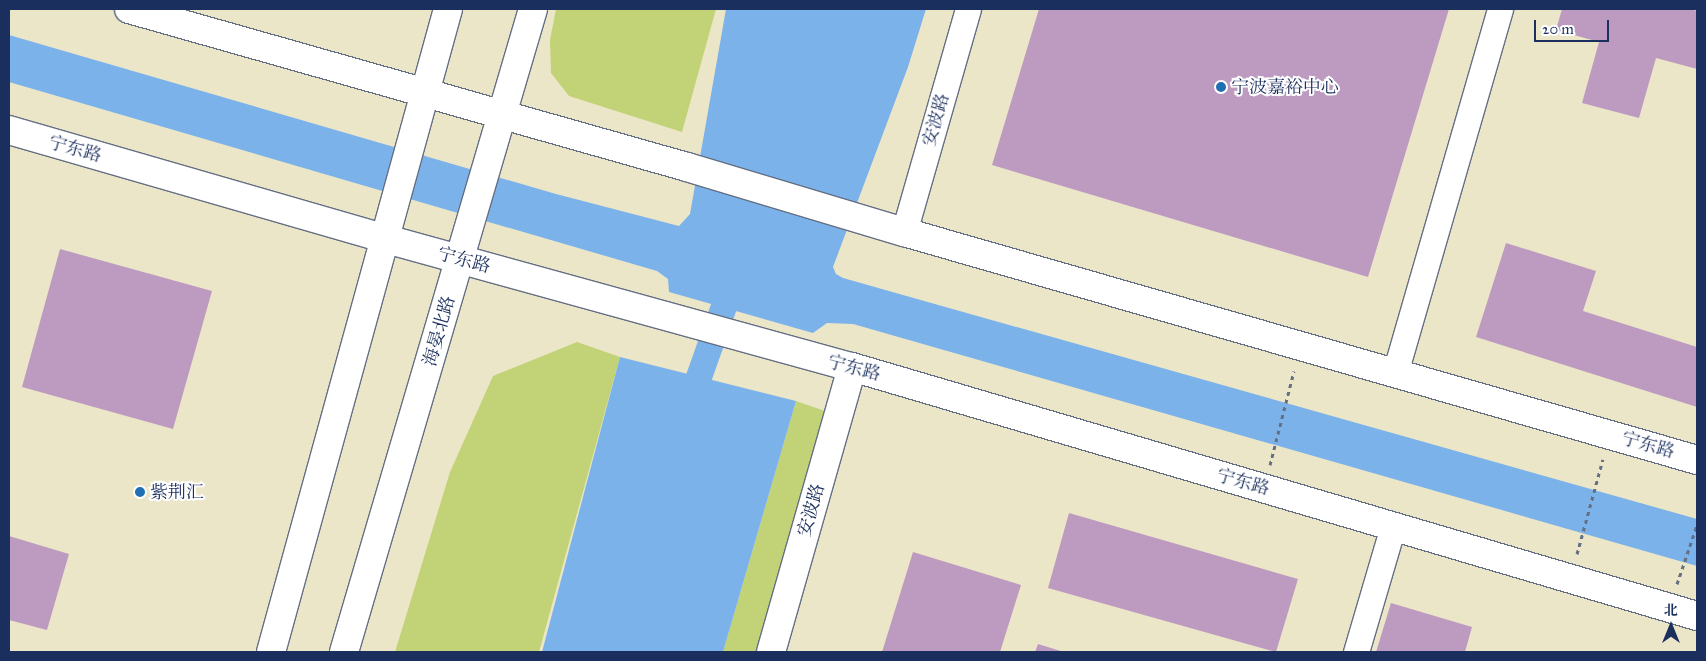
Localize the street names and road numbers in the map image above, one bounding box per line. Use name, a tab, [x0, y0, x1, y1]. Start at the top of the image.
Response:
street label: 安波路	[918, 91, 954, 149]
street label: 宁东路	[46, 131, 104, 167]
street label: 宁东路	[435, 243, 493, 277]
street label: 海晏北路	[419, 293, 459, 369]
street label: 宁东路	[825, 351, 883, 385]
street label: 宁东路	[1619, 427, 1677, 463]
street label: 宁东路	[1214, 464, 1272, 500]
street label: 安波路	[793, 481, 829, 539]

